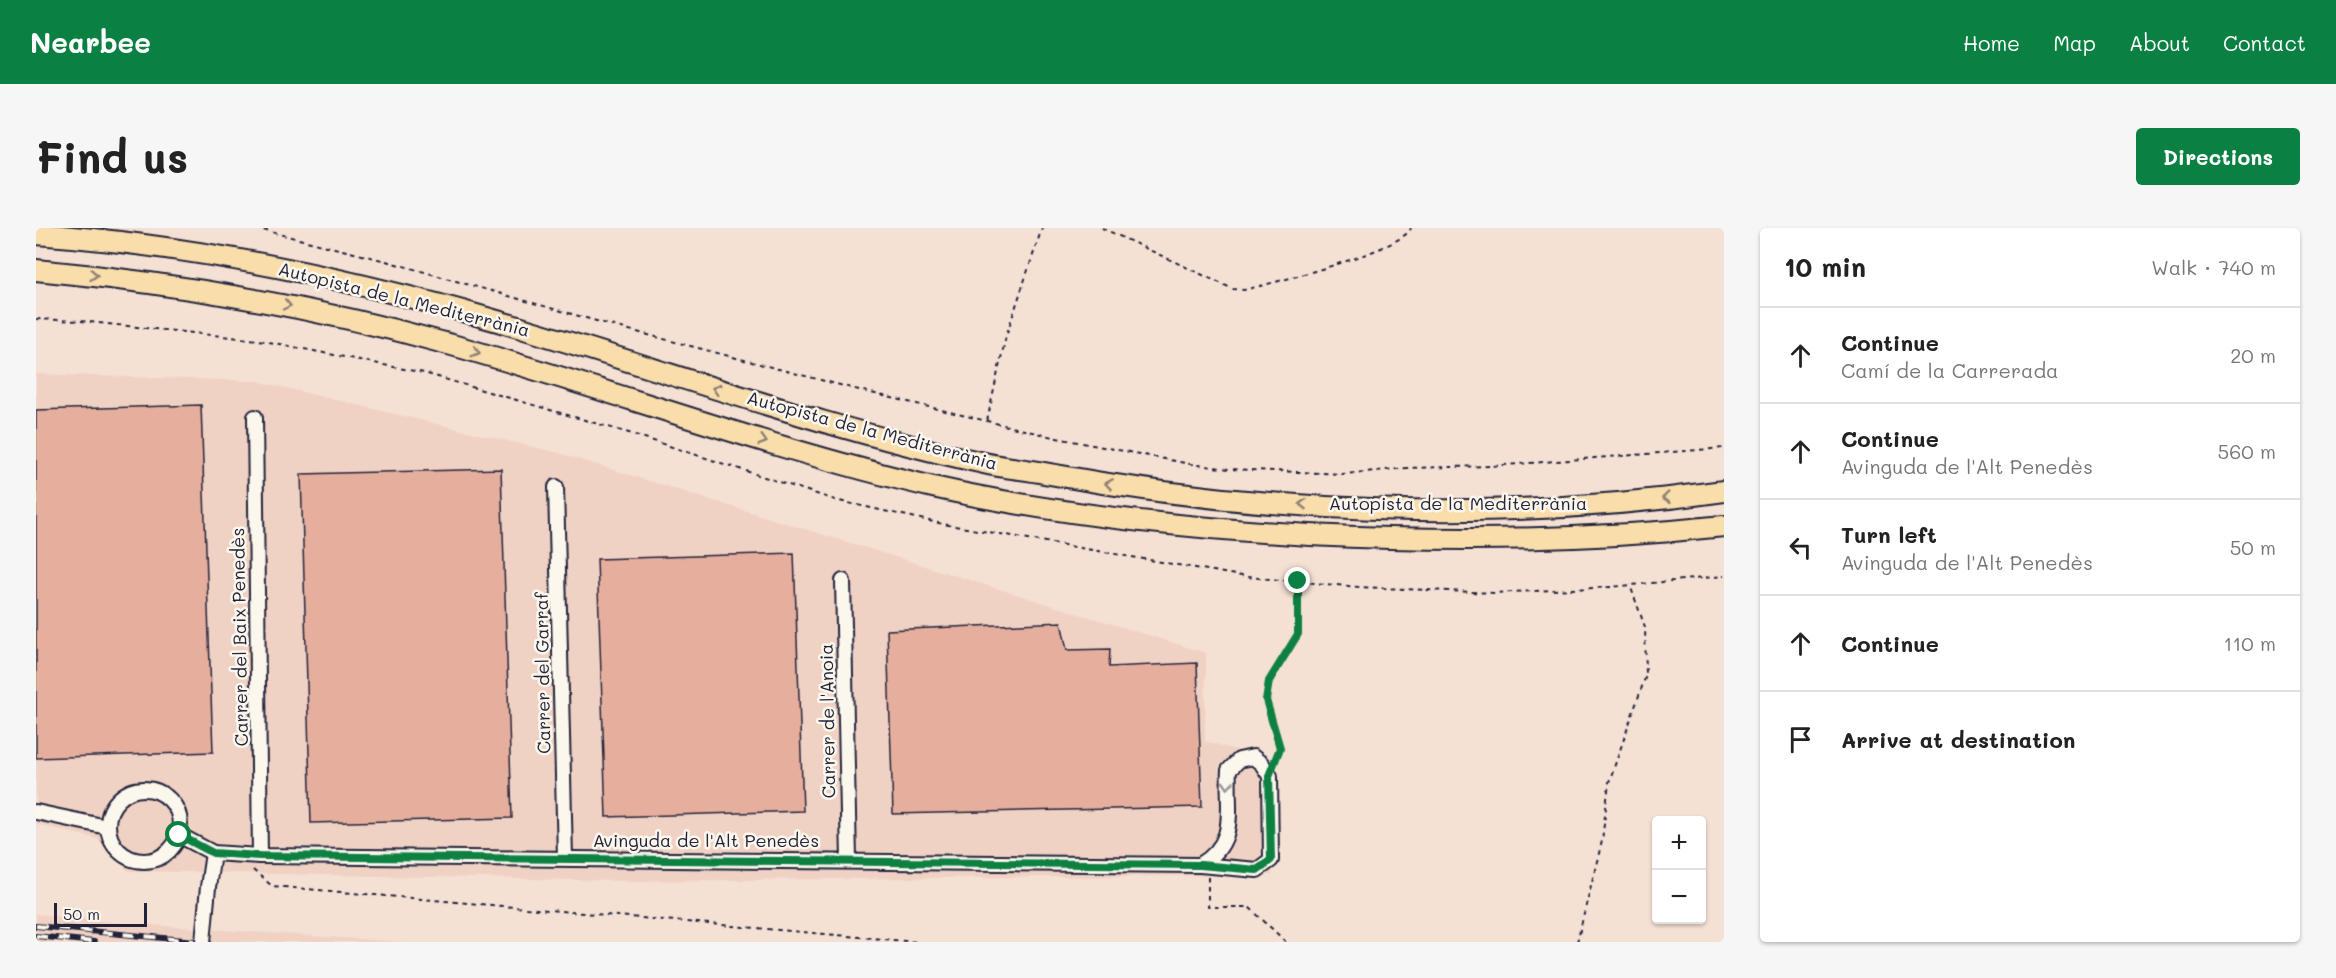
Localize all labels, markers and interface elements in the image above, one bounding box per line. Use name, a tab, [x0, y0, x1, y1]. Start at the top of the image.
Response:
text: Nearbee	[30, 24, 151, 60]
text: Home	[1963, 29, 2020, 56]
text: Map	[2053, 29, 2096, 56]
text: About	[2129, 29, 2190, 56]
text: Contact	[2223, 29, 2306, 56]
button: Directions	[2136, 128, 2300, 185]
text: Find us	[36, 129, 188, 184]
text: 10 min	[1784, 250, 1866, 284]
text: Walk · 740 m	[2151, 254, 2276, 280]
street label: Autopista de la Mediterrània	[276, 256, 533, 342]
one-way arrow	[90, 268, 99, 281]
one-way arrow	[282, 298, 292, 311]
text: Continue	[1841, 328, 1939, 357]
icon: ahead	[1784, 339, 1817, 372]
text: 20 m	[2230, 342, 2276, 368]
one-way arrow	[470, 345, 481, 357]
text: Camí de la Carrerada	[1841, 357, 2059, 383]
one-way arrow	[711, 384, 722, 396]
street label: Autopista de la Mediterrània	[744, 385, 1000, 475]
text: Continue	[1841, 424, 1939, 453]
one-way arrow	[757, 434, 768, 446]
icon: ahead	[1784, 435, 1817, 468]
text: 560 m	[2218, 438, 2276, 464]
text: Avinguda de l'Alt Penedès	[1841, 453, 2093, 479]
one-way arrow	[1105, 478, 1114, 490]
street label: Autopista de la Mediterrània	[1329, 491, 1587, 515]
one-way arrow	[1661, 491, 1670, 504]
one-way arrow	[1299, 498, 1308, 511]
text: Turn left	[1841, 520, 1937, 549]
street label: Carrer del Baix Penedès	[225, 527, 253, 747]
icon: left	[1784, 531, 1817, 564]
text: 50 m	[2230, 534, 2276, 560]
text: Avinguda de l'Alt Penedès	[1841, 549, 2093, 575]
route end	[1284, 567, 1310, 593]
street label: Carrer del Garraf	[529, 591, 555, 754]
icon: ahead	[1784, 627, 1817, 660]
text: Continue	[1841, 629, 1939, 658]
text: 110 m	[2223, 630, 2276, 656]
street label: Carrer de l'Anoia	[814, 643, 840, 799]
icon: arrive	[1784, 723, 1817, 756]
text: Arrive at destination	[1841, 725, 2076, 754]
one-way arrow	[1222, 780, 1235, 789]
map controls	[1652, 816, 1706, 924]
button: +	[1652, 816, 1706, 870]
route start	[165, 821, 191, 847]
street label: Avinguda de l'Alt Penedès	[593, 828, 819, 852]
button: −	[1652, 870, 1706, 924]
scale bar	[54, 900, 147, 928]
text: 50 m	[63, 903, 100, 924]

